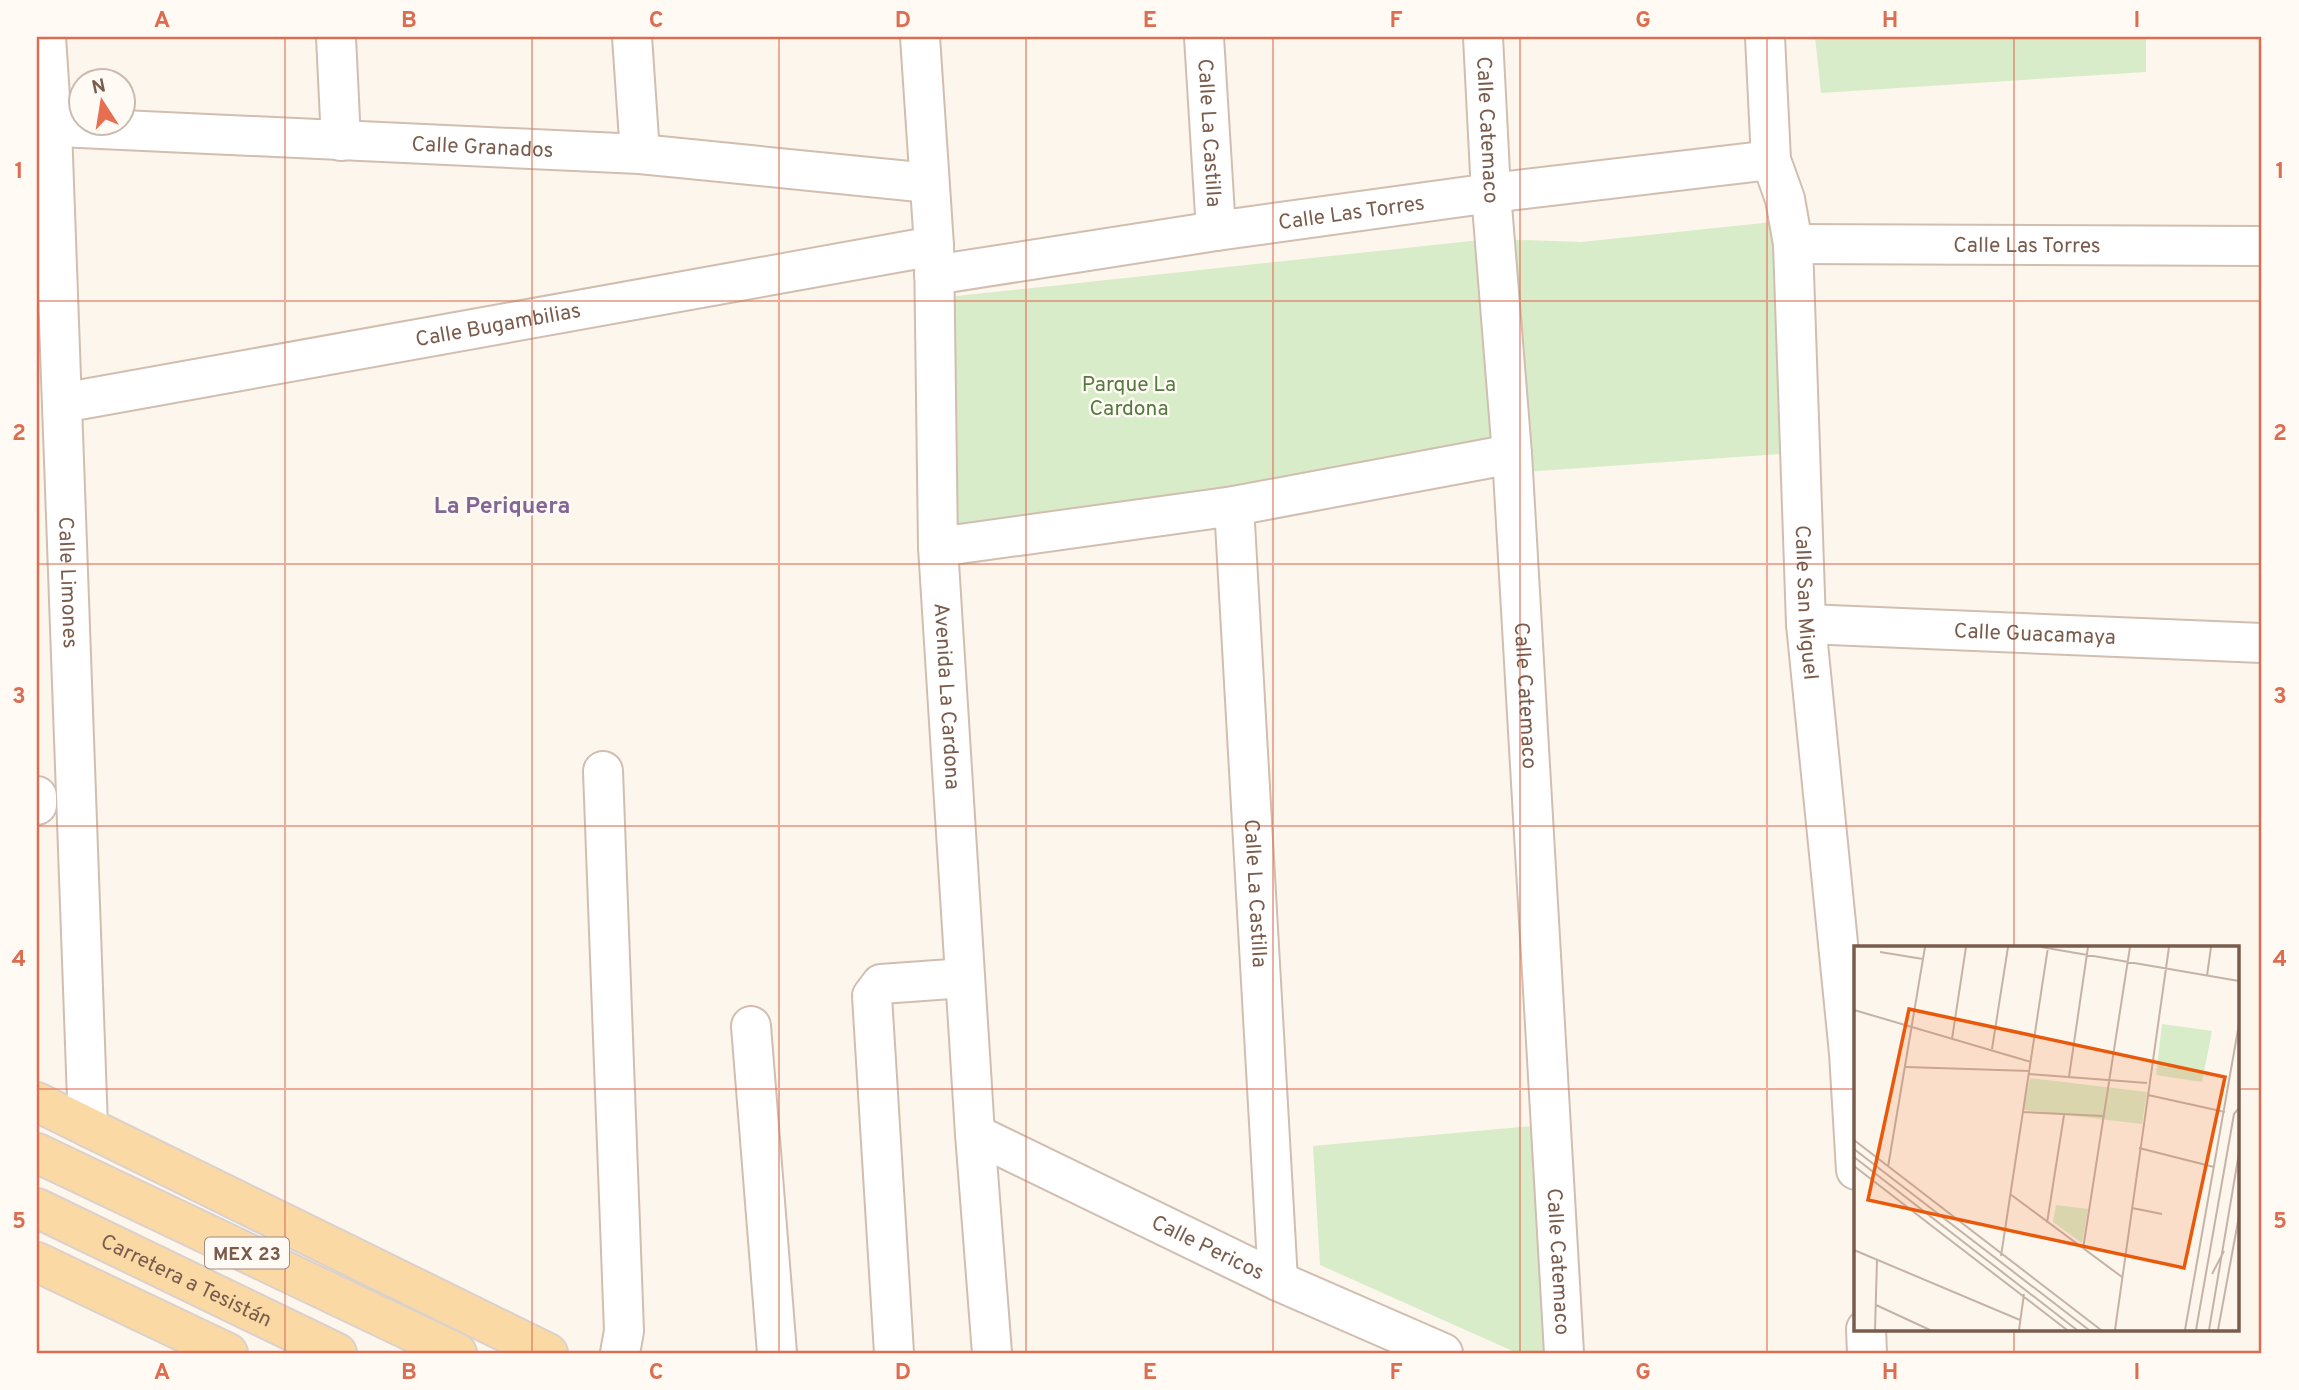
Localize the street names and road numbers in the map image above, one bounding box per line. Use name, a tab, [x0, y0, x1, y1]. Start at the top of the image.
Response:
street label: Calle Catemaco	[1469, 56, 1504, 205]
street label: Calle La Castilla	[1190, 58, 1227, 208]
street label: Calle Granados	[411, 131, 554, 165]
street label: Calle Las Torres	[1277, 190, 1426, 237]
street label: Calle Las Torres	[1953, 233, 2101, 260]
street label: Calle Bugambilias	[413, 298, 583, 354]
street label: Calle Limones	[51, 516, 83, 649]
street label: Calle San Miguel	[1788, 525, 1824, 681]
street label: Avenida La Cardona	[927, 602, 965, 791]
street label: Calle Guacamaya	[1953, 618, 2116, 652]
street label: Calle Catemaco	[1507, 621, 1542, 770]
street label: Calle La Castilla	[1237, 818, 1272, 969]
street label: Calle Catemaco	[1539, 1187, 1575, 1336]
street label: Calle Pericos	[1147, 1210, 1268, 1287]
street label: Carretera a Tesistán	[96, 1229, 276, 1334]
road number: MEX 23	[205, 1238, 289, 1268]

